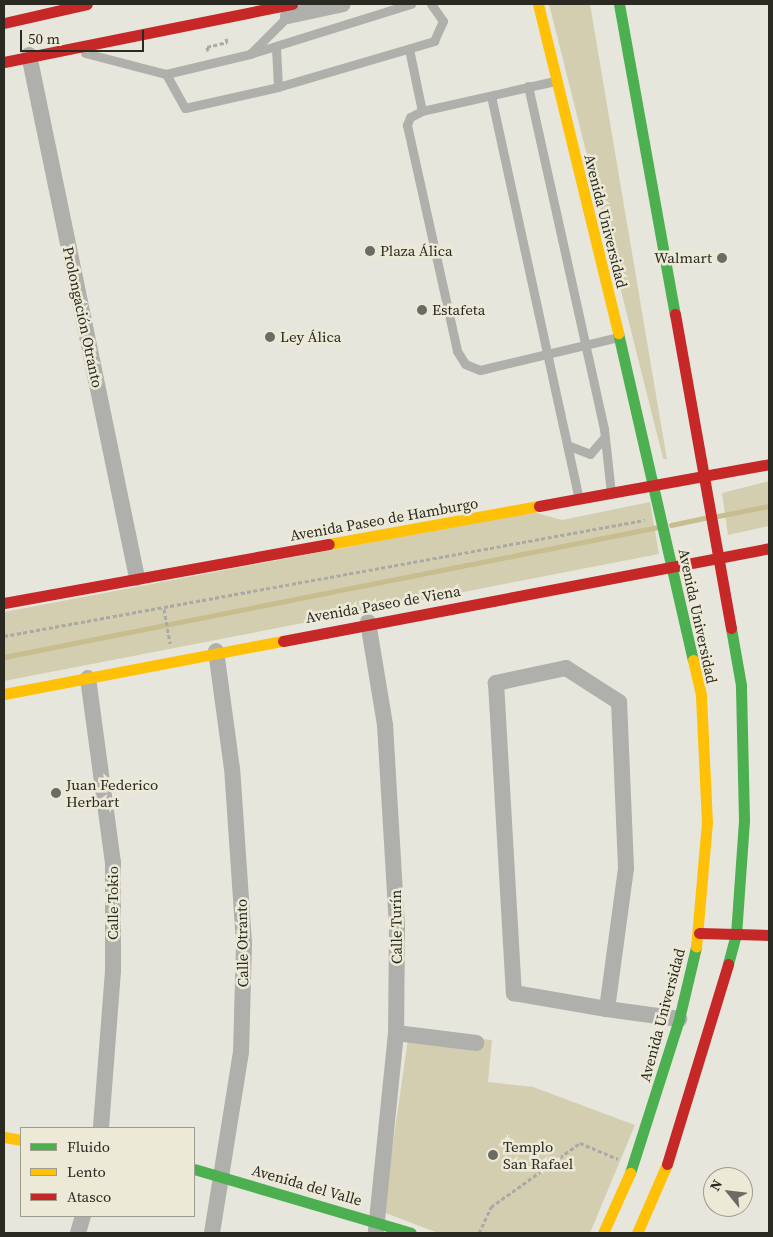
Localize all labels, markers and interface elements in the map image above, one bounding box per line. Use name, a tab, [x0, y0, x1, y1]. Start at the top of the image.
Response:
scale bar	[22, 20, 146, 52]
text: 50 m	[28, 28, 60, 49]
street label: Avenida Universidad	[581, 152, 631, 290]
place label: Plaza Álica	[380, 242, 453, 260]
street label: Prolongación Otranto	[59, 245, 107, 389]
marker: Plaza Álica	[364, 245, 376, 257]
place label: Walmart	[654, 249, 712, 267]
marker: Walmart	[716, 252, 728, 264]
place label: Estafeta	[432, 301, 485, 319]
marker: Estafeta	[416, 304, 428, 316]
place label: Ley Álica	[280, 328, 341, 346]
marker: Ley Álica	[264, 331, 276, 343]
street label: Avenida Paseo de Hamburgo	[288, 494, 480, 544]
street label: Avenida Universidad	[675, 547, 721, 685]
street label: Avenida Paseo de Viena	[304, 581, 462, 627]
place label: Juan Federico Herbart	[66, 775, 158, 810]
marker: Juan Federico Herbart	[50, 787, 62, 799]
street label: Calle Tokio	[104, 866, 122, 940]
street label: Calle Turín	[386, 890, 406, 964]
street label: Calle Otranto	[232, 899, 252, 987]
street label: Avenida Universidad	[636, 946, 688, 1084]
legend	[20, 1127, 195, 1217]
text: Fluido	[67, 1136, 110, 1157]
place label: Templo San Rafael	[503, 1137, 573, 1172]
marker: Templo San Rafael	[487, 1149, 499, 1161]
text: Lento	[67, 1161, 106, 1182]
street label: Avenida del Valle	[250, 1161, 364, 1209]
north arrow	[703, 1167, 753, 1217]
text: N	[705, 1176, 727, 1195]
text: Atasco	[67, 1186, 111, 1207]

